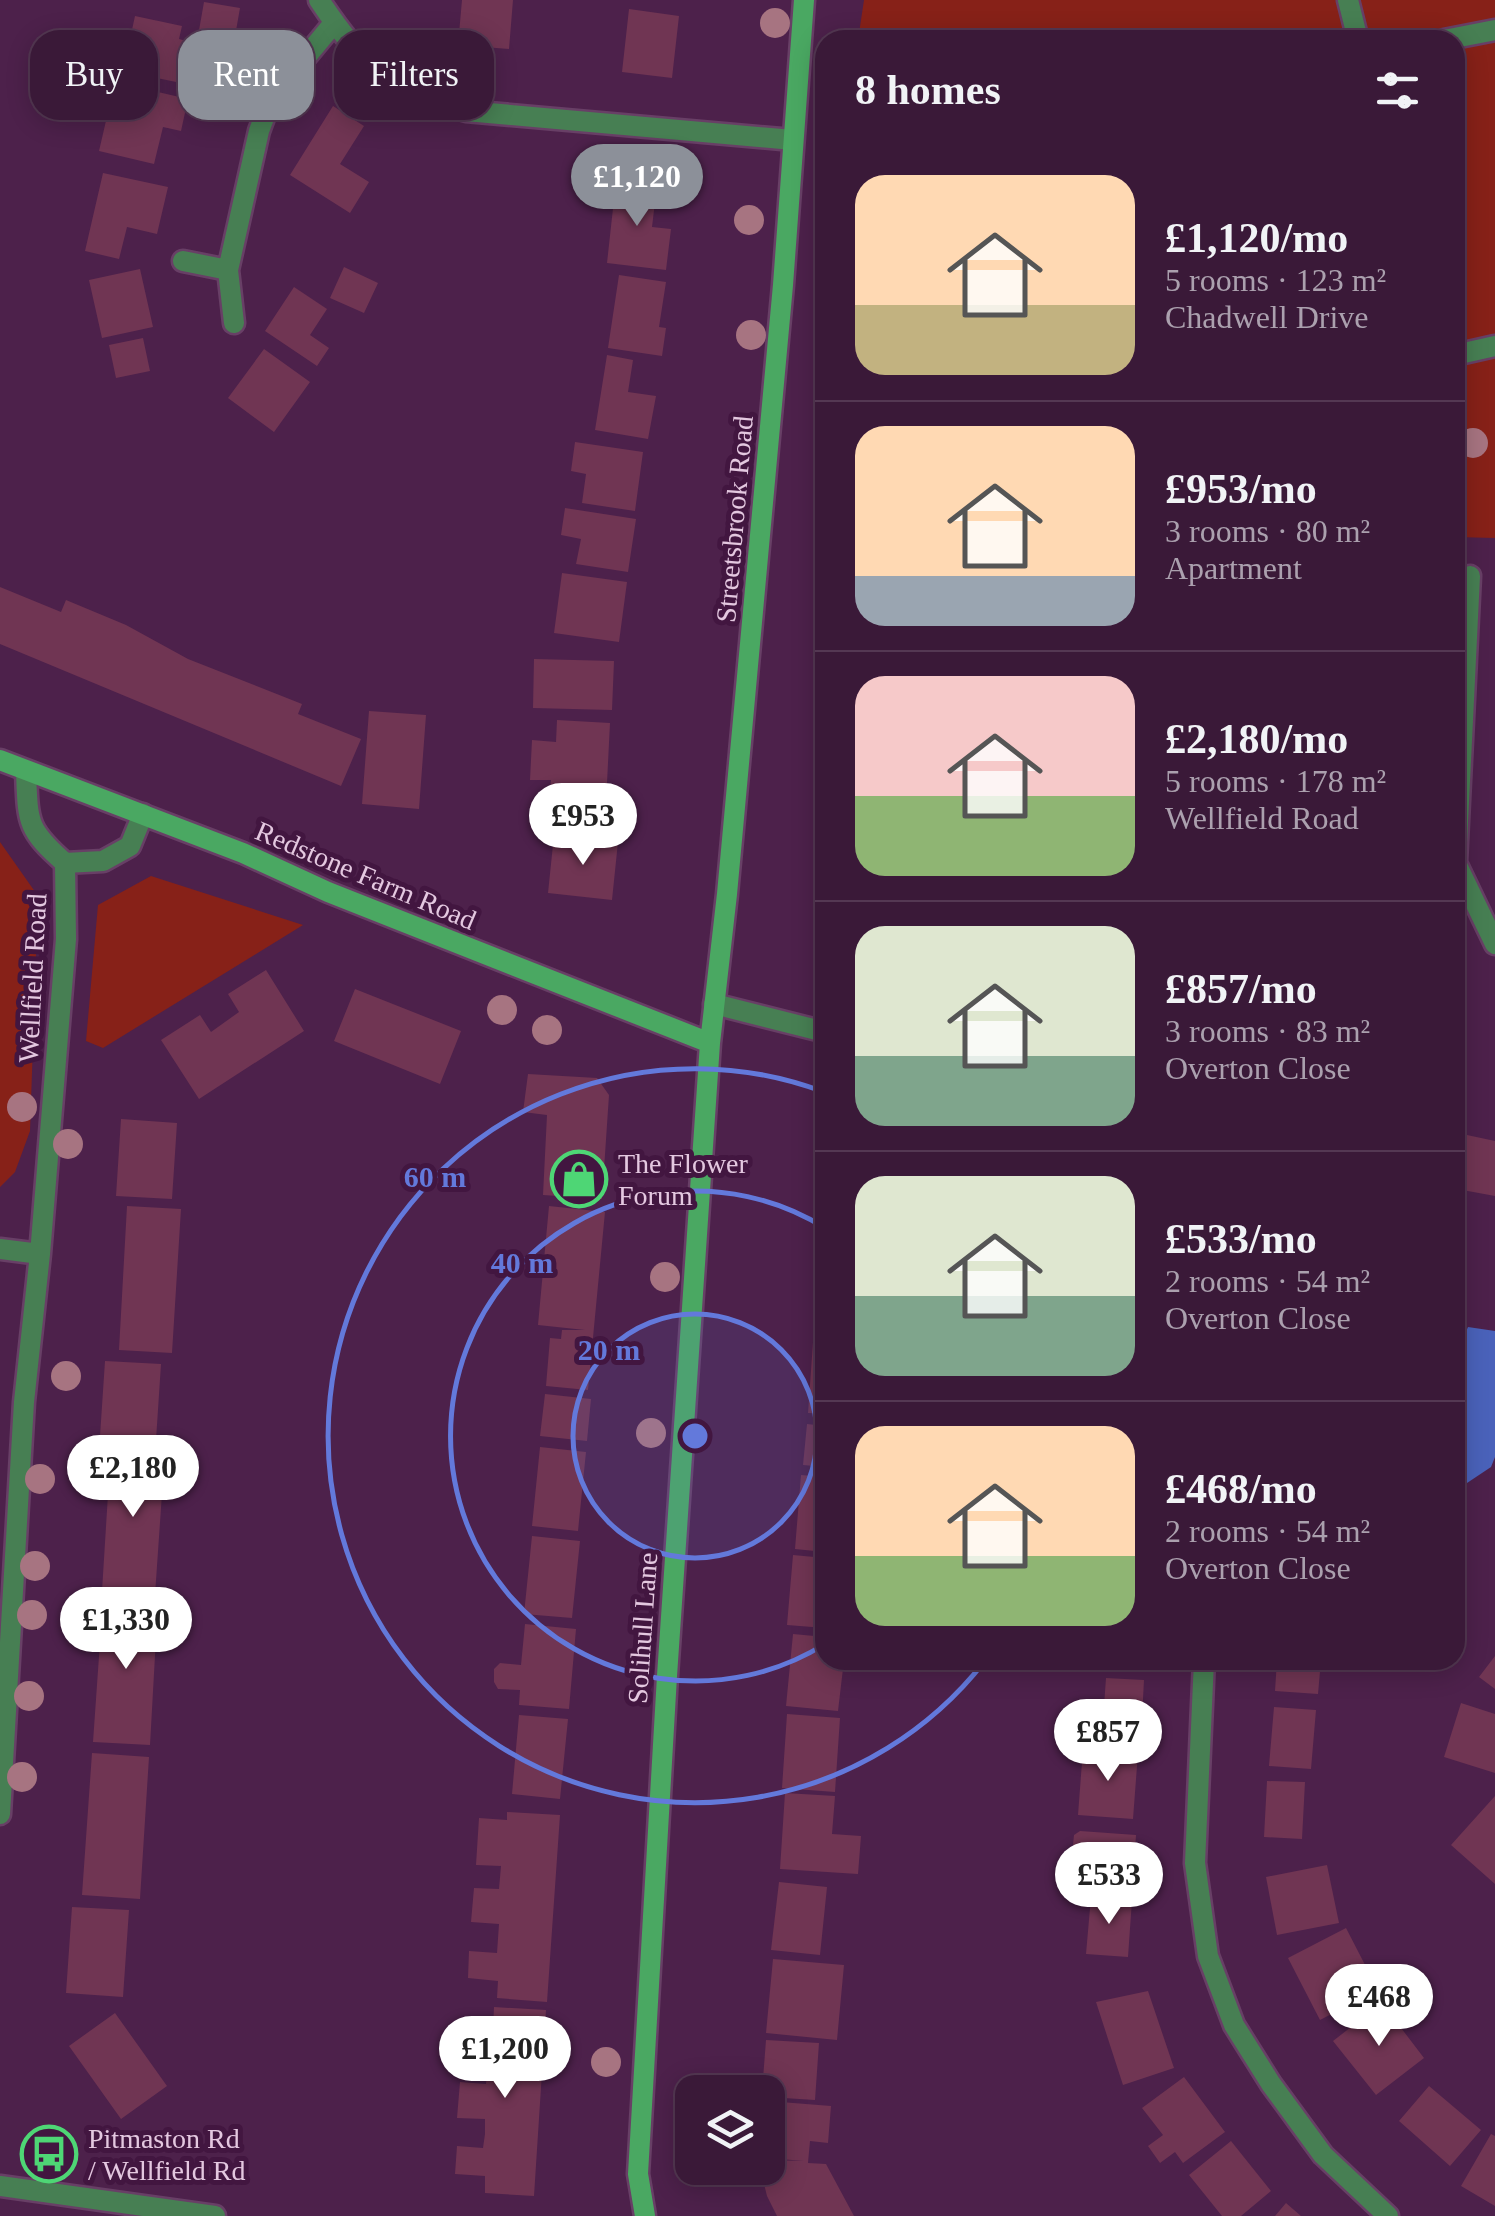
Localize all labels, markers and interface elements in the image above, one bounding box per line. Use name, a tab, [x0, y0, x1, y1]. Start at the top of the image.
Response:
chip: Buy	[30, 30, 158, 120]
chip: Rent	[178, 30, 314, 120]
chip: Filters	[334, 30, 494, 120]
icon: filters	[1370, 63, 1425, 118]
text: 8 homes	[855, 67, 1001, 113]
pin: £1,120	[556, 144, 718, 229]
text: £1,120	[593, 158, 681, 194]
icon: home	[935, 215, 1055, 335]
text: £1,120/mo	[1165, 215, 1348, 261]
text: 5 rooms · 123 m²	[1165, 262, 1386, 298]
text: Chadwell Drive	[1165, 299, 1369, 335]
street label: Streetsbrook Road	[710, 414, 759, 624]
icon: home	[935, 466, 1055, 586]
text: £953/mo	[1165, 466, 1317, 512]
text: 3 rooms · 80 m²	[1165, 513, 1370, 549]
text: Apartment	[1165, 550, 1302, 586]
icon: home	[935, 716, 1055, 836]
text: £2,180/mo	[1165, 716, 1348, 762]
text: 5 rooms · 178 m²	[1165, 763, 1386, 799]
pin: £953	[524, 783, 642, 868]
text: £953	[551, 797, 615, 833]
text: Wellfield Road	[1165, 800, 1359, 836]
street label: Redstone Farm Road	[251, 815, 481, 936]
street label: Wellfield Road	[13, 893, 52, 1064]
icon: home	[935, 966, 1055, 1086]
text: £857/mo	[1165, 966, 1317, 1012]
text: 3 rooms · 83 m²	[1165, 1013, 1370, 1049]
text: Overton Close	[1165, 1050, 1351, 1086]
place label: The Flower Forum	[618, 1148, 749, 1211]
shop icon: The Flower Forum	[549, 1149, 609, 1209]
text: 60 m	[404, 1160, 466, 1193]
icon: home	[935, 1216, 1055, 1336]
text: £533/mo	[1165, 1216, 1317, 1262]
text: 40 m	[491, 1246, 553, 1279]
text: 2 rooms · 54 m²	[1165, 1263, 1370, 1299]
text: Overton Close	[1165, 1300, 1351, 1336]
text: 20 m	[578, 1333, 640, 1366]
centre of rings	[677, 1418, 713, 1454]
pin: £2,180	[52, 1435, 214, 1520]
text: £2,180	[89, 1449, 177, 1485]
icon: home	[935, 1466, 1055, 1586]
text: £468/mo	[1165, 1466, 1317, 1512]
text: 2 rooms · 54 m²	[1165, 1513, 1370, 1549]
text: Overton Close	[1165, 1550, 1351, 1586]
street label: Solihull Lane	[622, 1551, 663, 1705]
pin: £1,330	[45, 1587, 207, 1672]
text: £1,330	[82, 1601, 170, 1637]
pin: £857	[1049, 1699, 1167, 1784]
text: £857	[1076, 1713, 1140, 1749]
pin: £533	[1050, 1842, 1168, 1927]
text: £533	[1077, 1856, 1141, 1892]
pin: £468	[1320, 1964, 1438, 2049]
text: £468	[1347, 1978, 1411, 2014]
pin: £1,200	[424, 2016, 586, 2101]
text: £1,200	[461, 2030, 549, 2066]
map controls	[675, 2075, 785, 2185]
button: layers	[675, 2075, 785, 2185]
place label: Pitmaston Rd / Wellfield Rd	[88, 2123, 245, 2186]
bus stop icon: Pitmaston Rd / Wellfield Rd	[19, 2124, 79, 2184]

